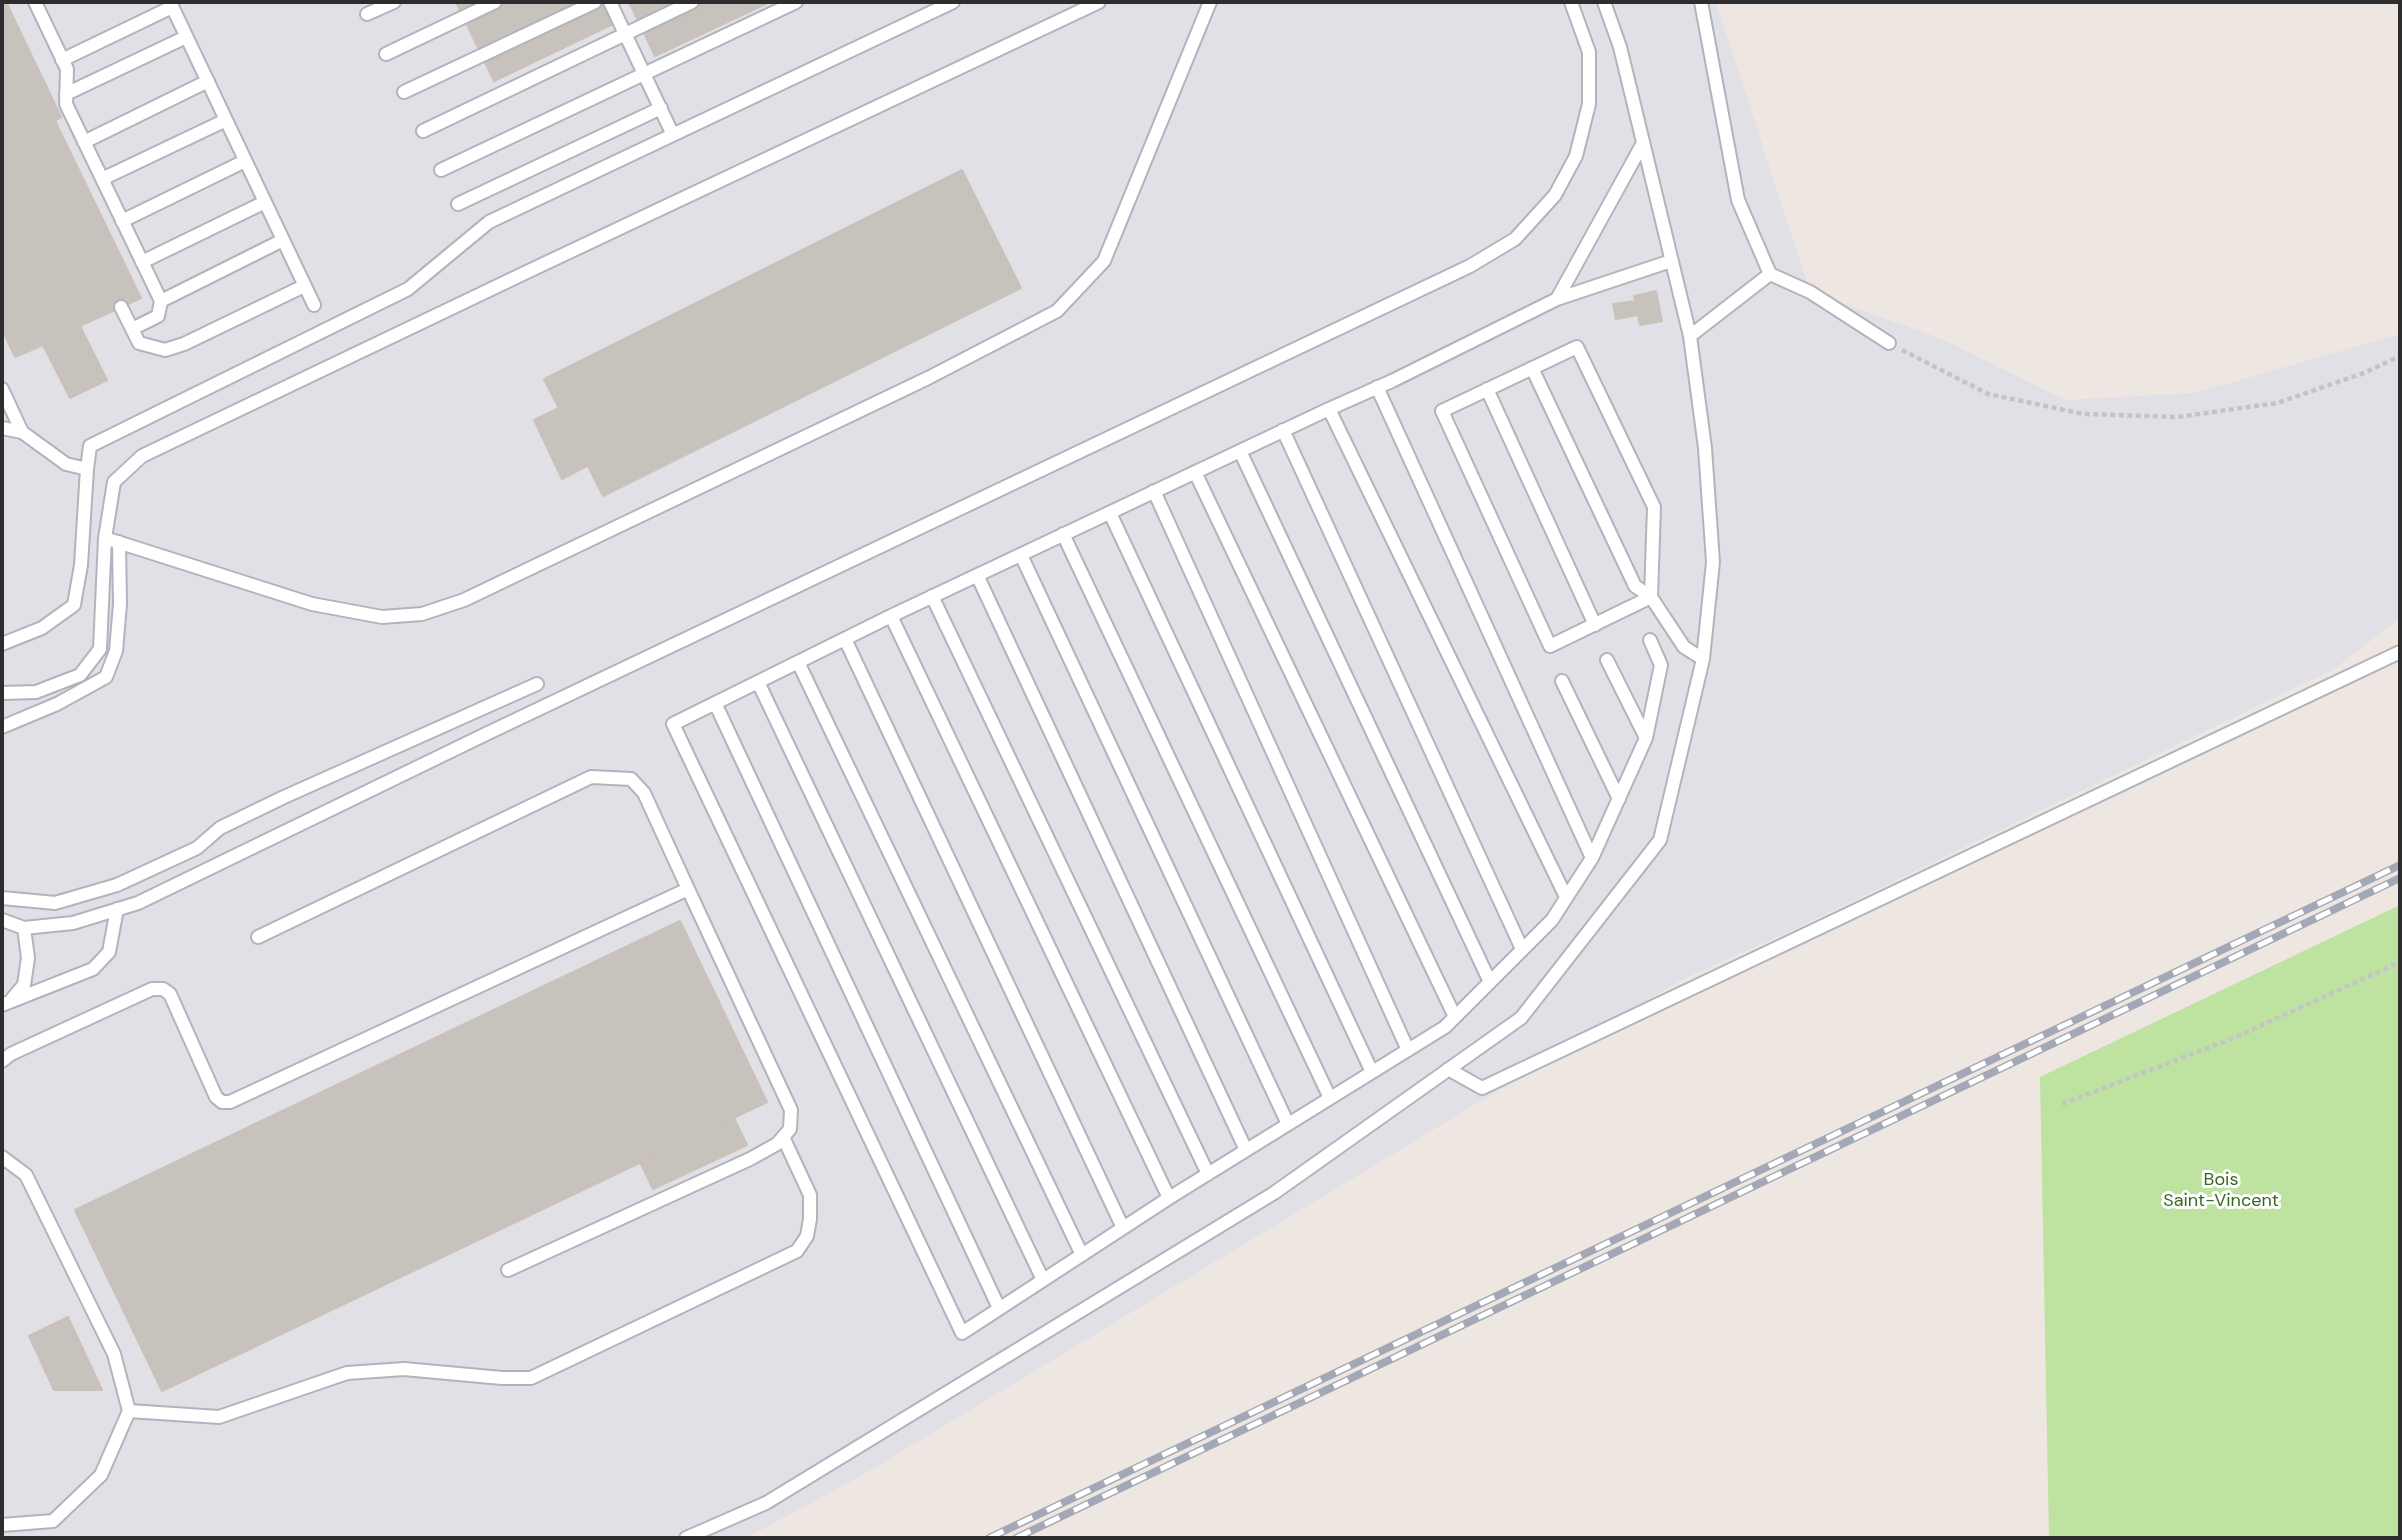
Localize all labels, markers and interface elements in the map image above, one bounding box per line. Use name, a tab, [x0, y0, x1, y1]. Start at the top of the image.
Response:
park label: Bois Saint-Vincent	[2163, 1169, 2279, 1212]

